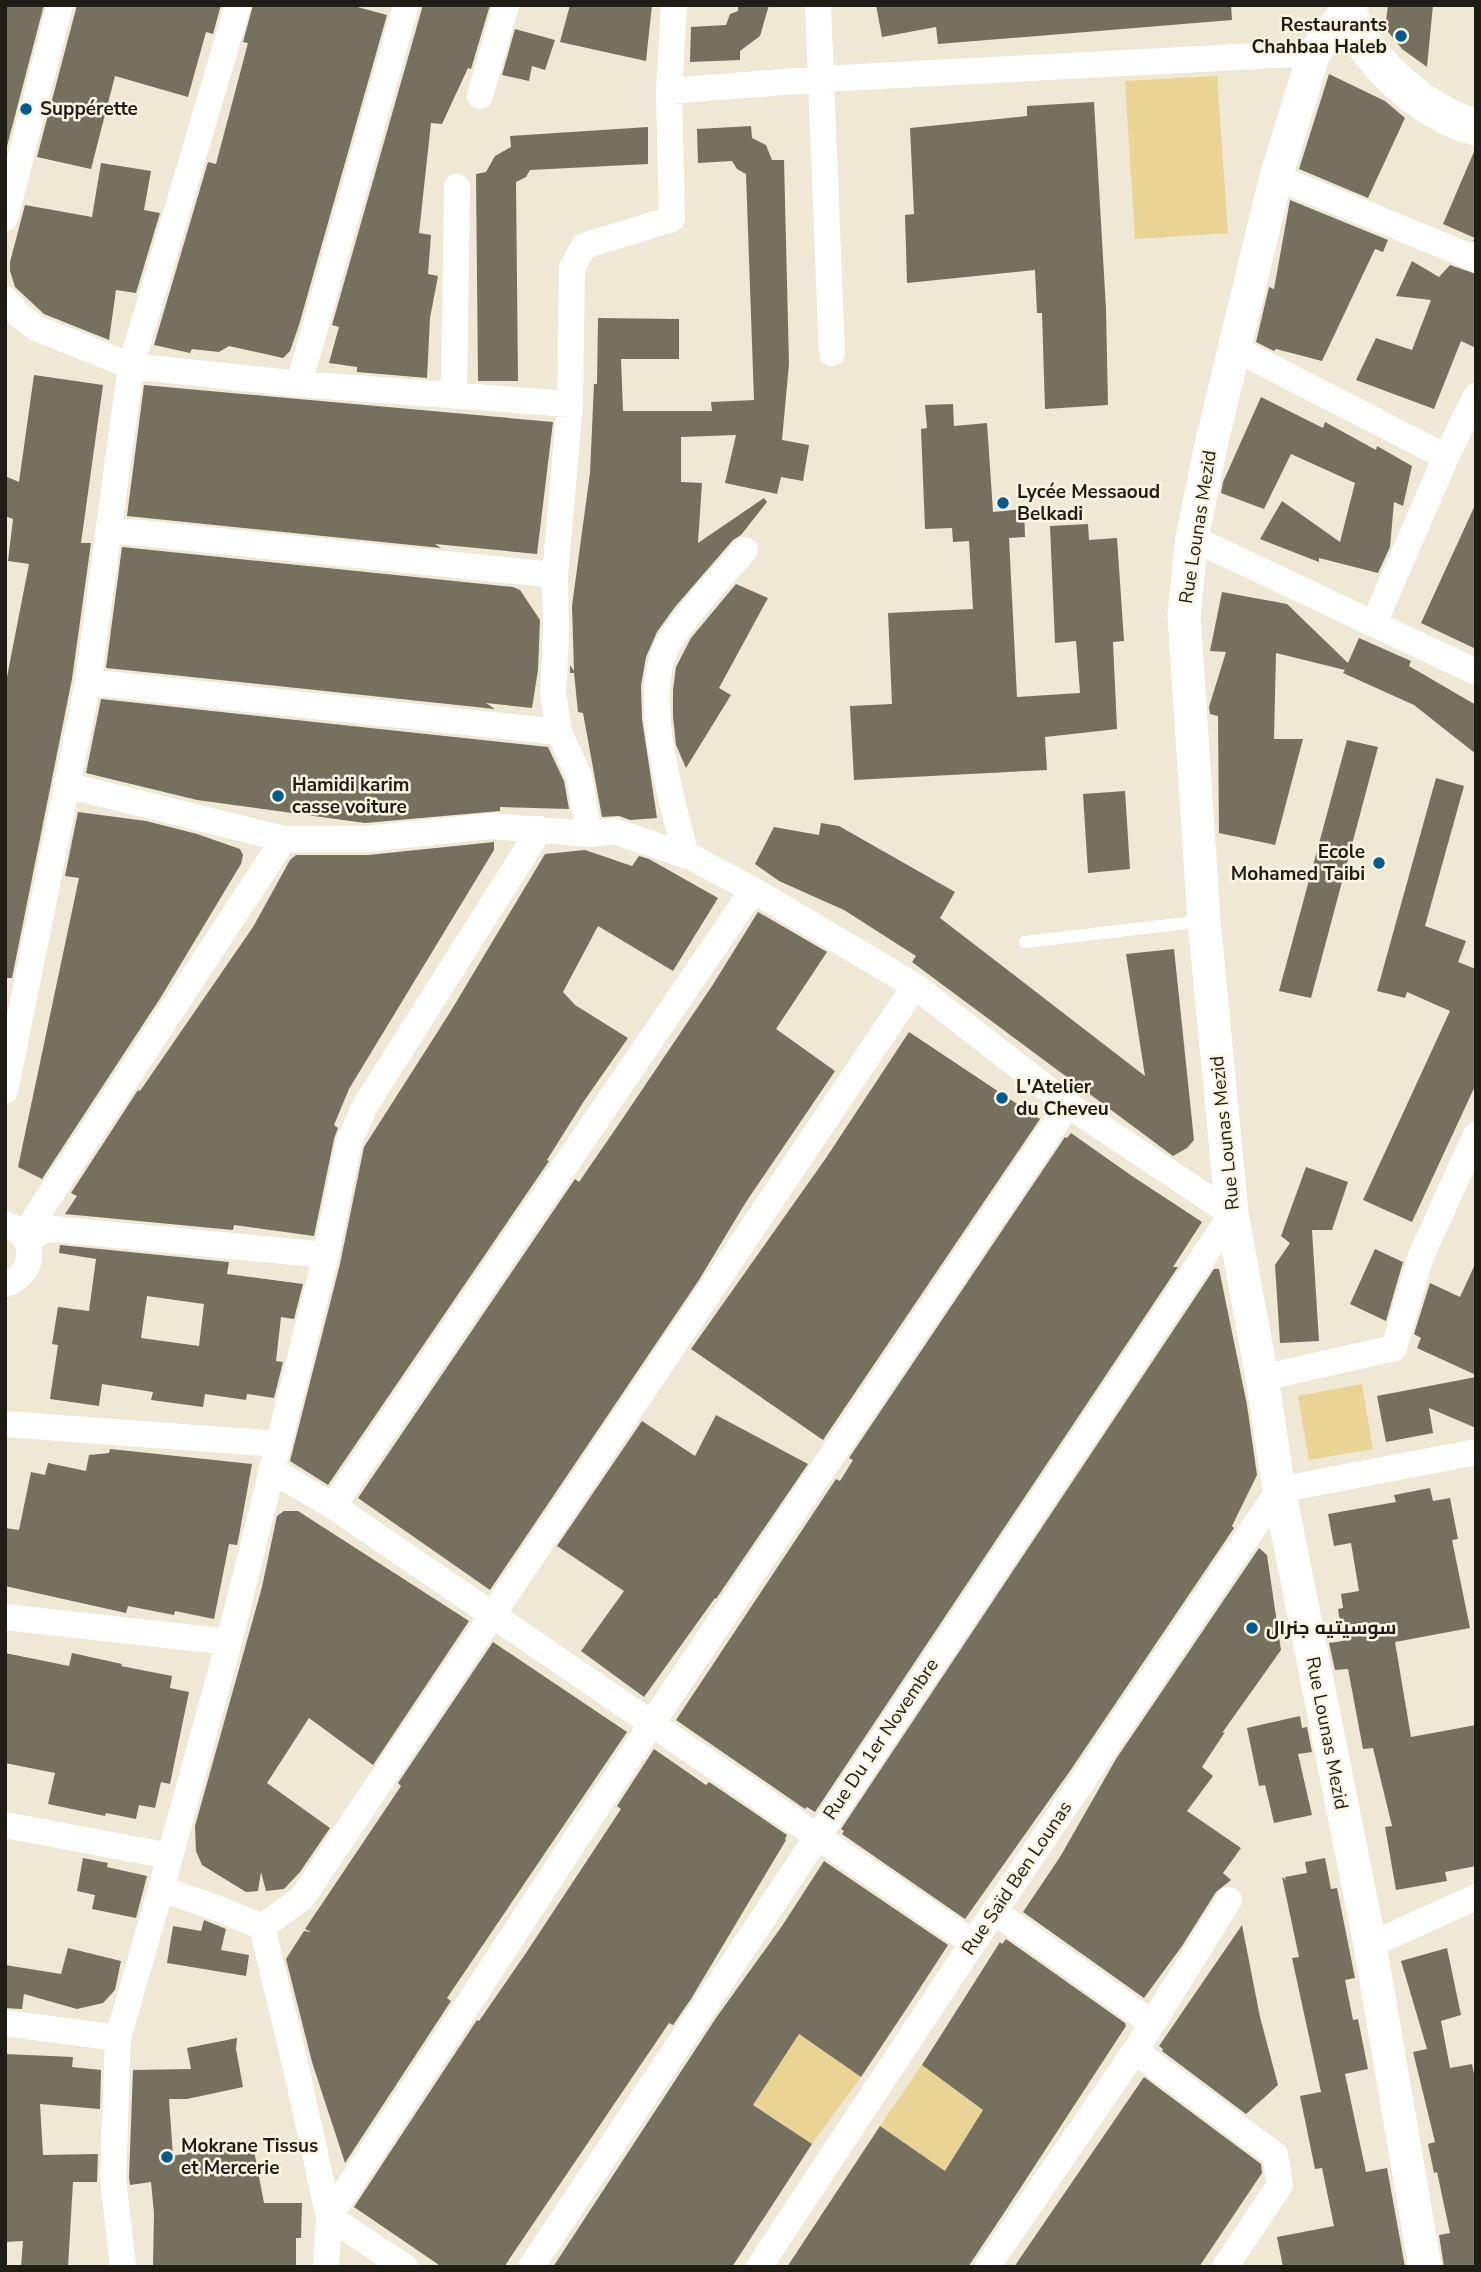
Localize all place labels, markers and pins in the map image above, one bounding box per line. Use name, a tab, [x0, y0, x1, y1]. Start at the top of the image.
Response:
place label: Restaurants Chahbaa Haleb	[1251, 12, 1387, 60]
marker: Restaurants Chahbaa Haleb	[1393, 28, 1409, 44]
place label: Suppérette	[40, 96, 138, 122]
marker: Suppérette	[18, 101, 34, 117]
place label: Lycée Messaoud Belkadi	[1017, 479, 1160, 527]
marker: Lycée Messaoud Belkadi	[995, 495, 1011, 511]
place label: Hamidi karim casse voiture	[292, 772, 409, 820]
marker: Hamidi karim casse voiture	[270, 788, 286, 804]
place label: Ecole Mohamed Taibi	[1231, 839, 1365, 887]
marker: Ecole Mohamed Taibi	[1371, 855, 1387, 871]
place label: L'Atelier du Cheveu	[1016, 1074, 1109, 1122]
marker: L'Atelier du Cheveu	[994, 1090, 1010, 1106]
place label: سوسيتيه جنرال	[1266, 1615, 1397, 1641]
marker: سوسيتيه جنرال	[1244, 1620, 1260, 1636]
place label: Mokrane Tissus et Mercerie	[181, 2133, 318, 2181]
marker: Mokrane Tissus et Mercerie	[159, 2149, 175, 2165]

